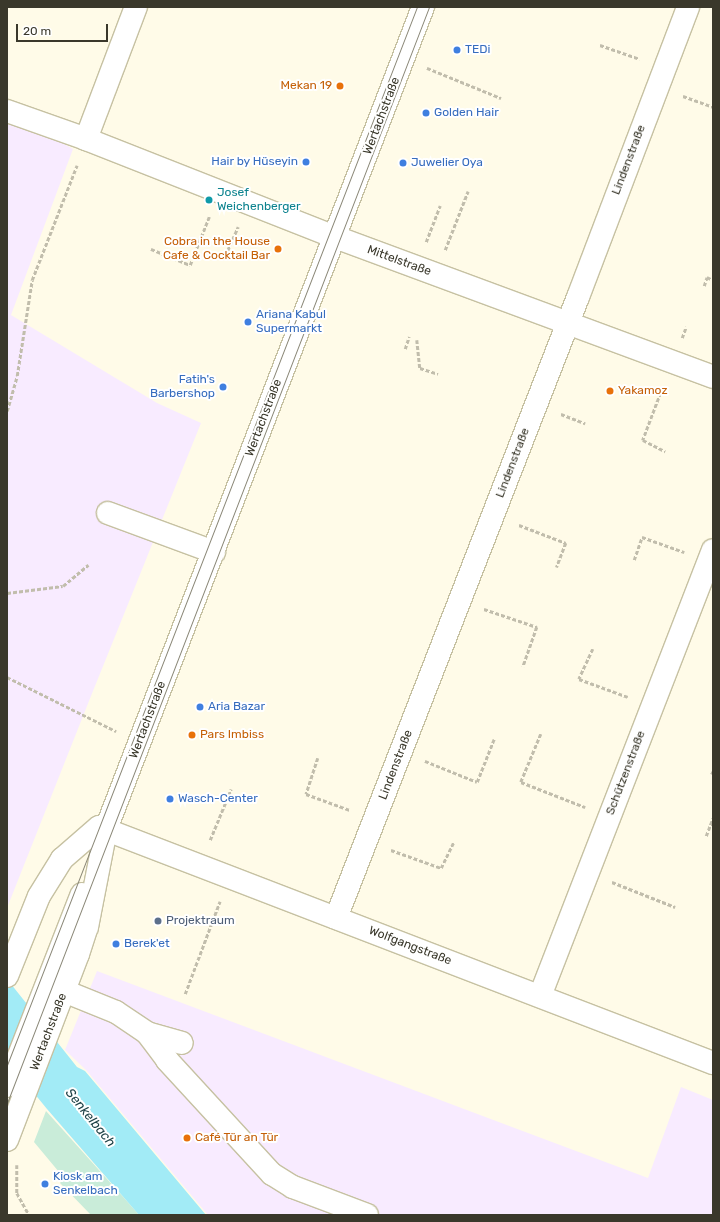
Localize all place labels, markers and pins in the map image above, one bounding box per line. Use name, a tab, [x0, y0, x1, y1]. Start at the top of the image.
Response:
place label: TEDi	[465, 43, 490, 57]
marker: TEDi	[452, 45, 462, 55]
place label: Mekan 19	[281, 79, 332, 93]
marker: Mekan 19	[335, 81, 345, 91]
place label: Golden Hair	[434, 106, 499, 120]
marker: Golden Hair	[421, 108, 431, 118]
place label: Hair by Hüseyin	[211, 155, 298, 169]
place label: Juwelier Oya	[411, 156, 483, 170]
marker: Hair by Hüseyin	[301, 157, 311, 167]
marker: Juwelier Oya	[398, 158, 408, 168]
place label: Josef Weichenberger	[217, 186, 301, 214]
marker: Josef Weichenberger	[204, 195, 214, 205]
place label: Cobra in the House Cafe & Cocktail Bar	[163, 235, 270, 263]
marker: Cobra in the House Cafe & Cocktail Bar	[273, 244, 283, 254]
place label: Ariana Kabul Supermarkt	[256, 308, 326, 336]
marker: Ariana Kabul Supermarkt	[243, 317, 253, 327]
place label: Fatih's Barbershop	[150, 373, 215, 401]
marker: Fatih's Barbershop	[218, 382, 228, 392]
place label: Yakamoz	[618, 384, 667, 398]
marker: Yakamoz	[605, 386, 615, 396]
place label: Aria Bazar	[208, 700, 265, 714]
marker: Aria Bazar	[195, 702, 205, 712]
place label: Pars Imbiss	[200, 728, 264, 742]
marker: Pars Imbiss	[187, 730, 197, 740]
place label: Wasch-Center	[178, 792, 258, 806]
marker: Wasch-Center	[165, 794, 175, 804]
place label: Projektraum	[166, 914, 235, 928]
marker: Projektraum	[153, 916, 163, 926]
place label: Berek'et	[124, 937, 170, 951]
marker: Berek'et	[111, 939, 121, 949]
place label: Café Tür an Tür	[195, 1131, 279, 1145]
marker: Café Tür an Tür	[182, 1133, 192, 1143]
place label: Kiosk am Senkelbach	[53, 1170, 118, 1198]
marker: Kiosk am Senkelbach	[40, 1179, 50, 1189]

